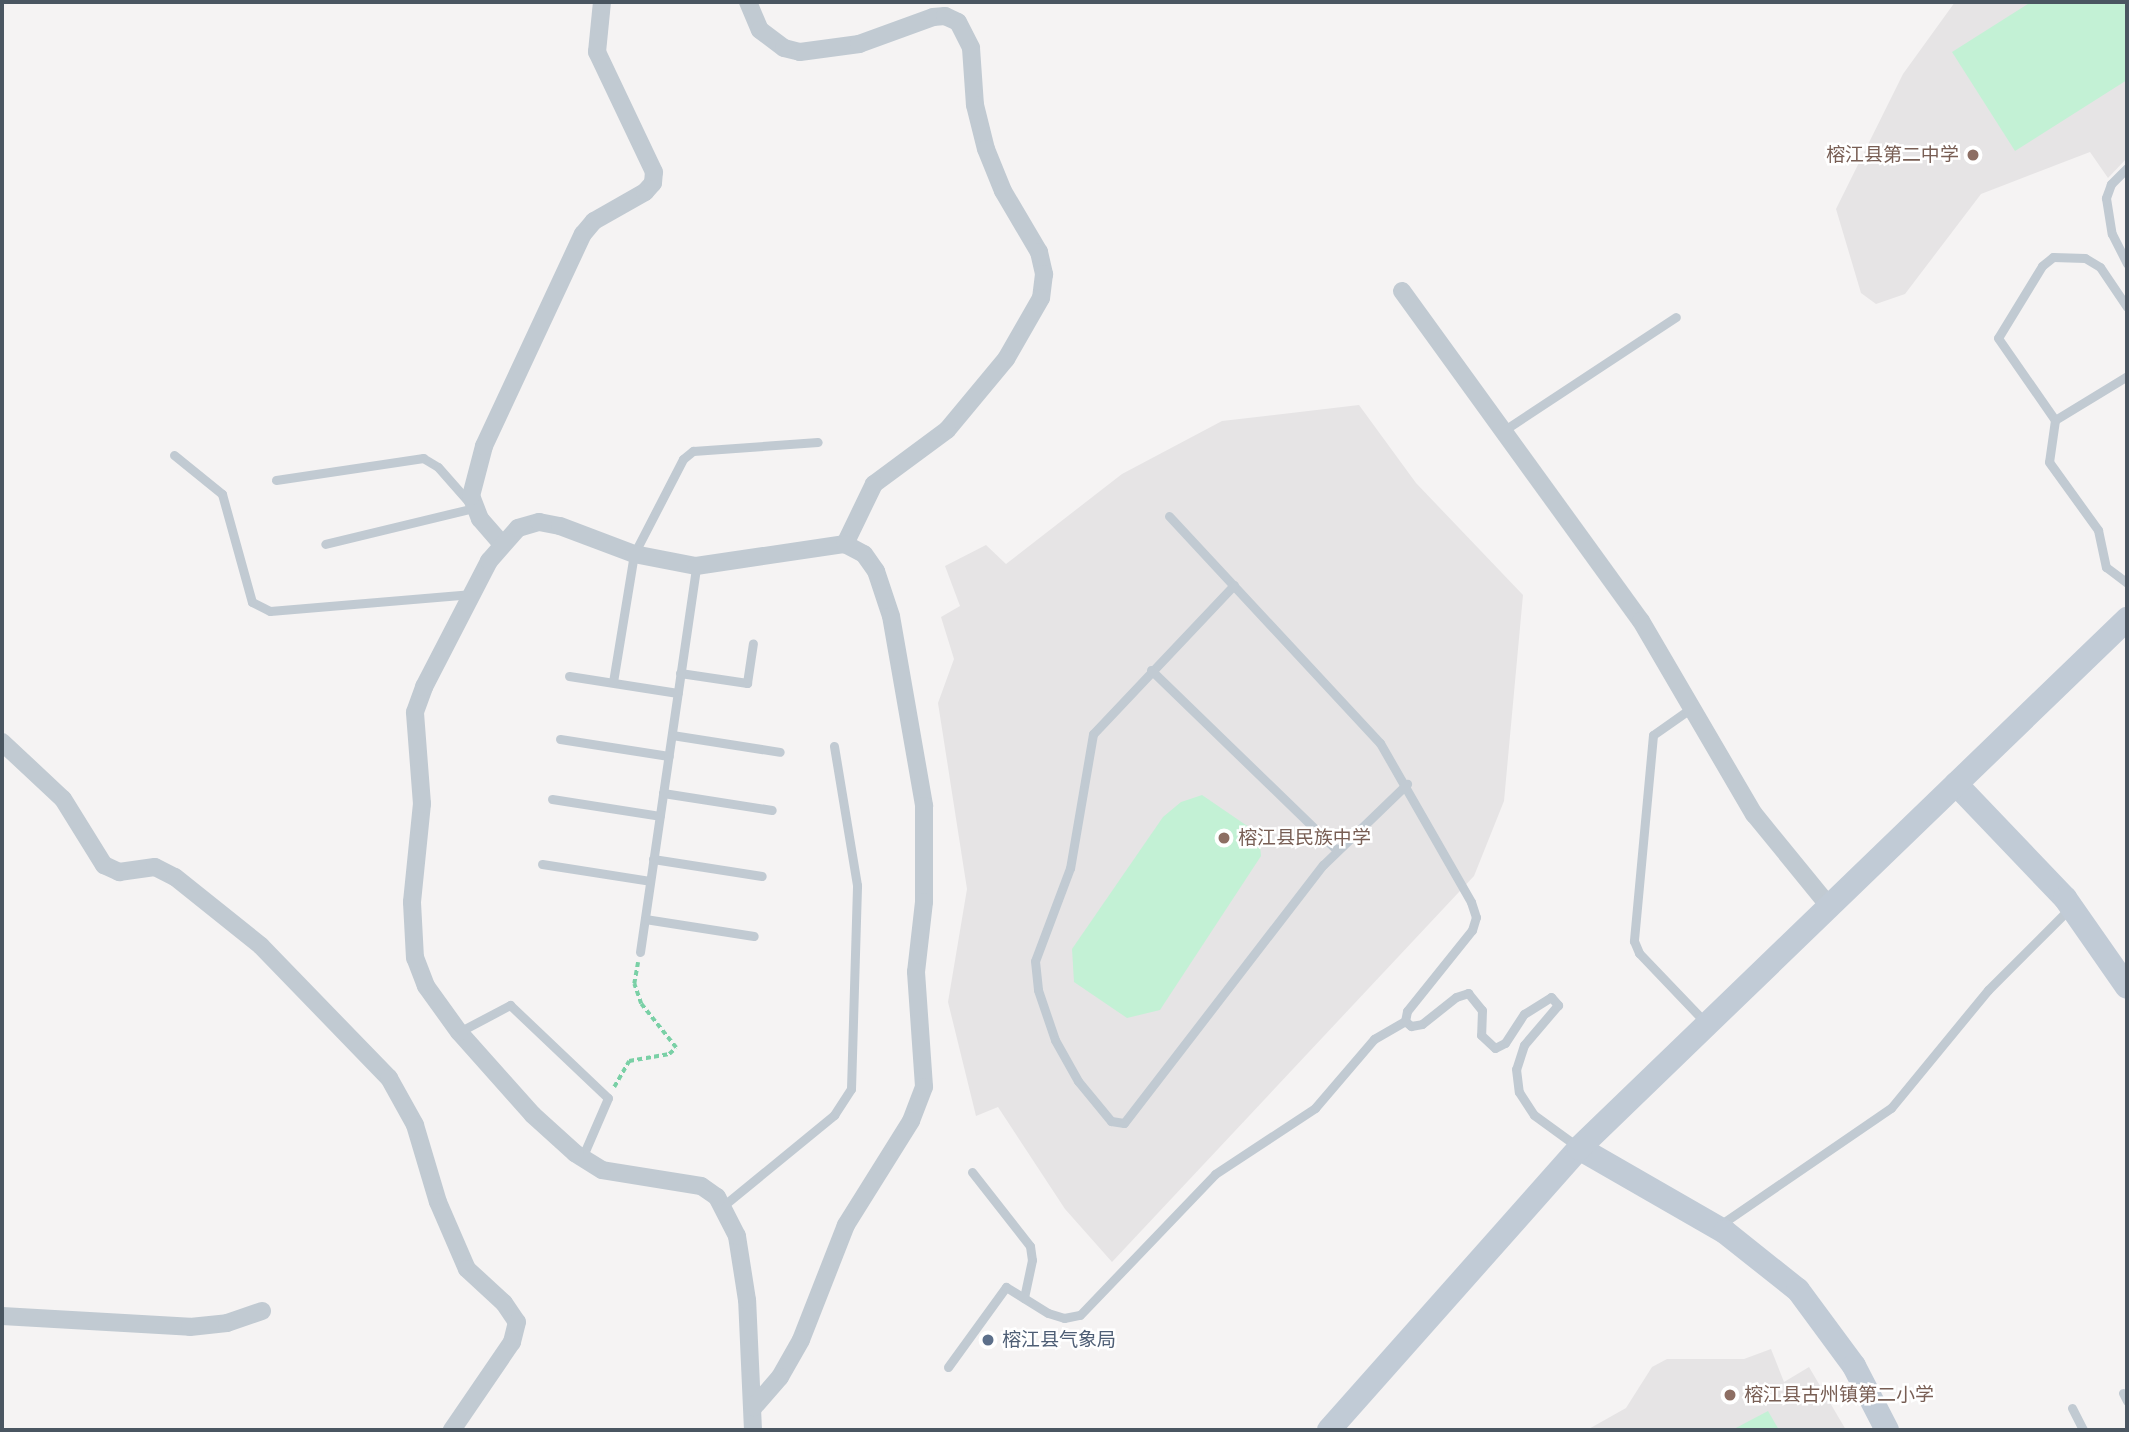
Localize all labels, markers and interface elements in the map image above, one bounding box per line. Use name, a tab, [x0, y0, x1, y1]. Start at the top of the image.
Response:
place label: 榕江县第二中学	[1826, 144, 1959, 166]
marker: 榕江县第二中学	[1965, 147, 1981, 163]
place label: 榕江县民族中学	[1238, 827, 1371, 849]
marker: 榕江县民族中学	[1216, 830, 1232, 846]
place label: 榕江县气象局	[1002, 1329, 1116, 1351]
marker: 榕江县气象局	[980, 1332, 996, 1348]
place label: 榕江县古州镇第二小学	[1744, 1384, 1934, 1406]
marker: 榕江县古州镇第二小学	[1722, 1387, 1738, 1403]

